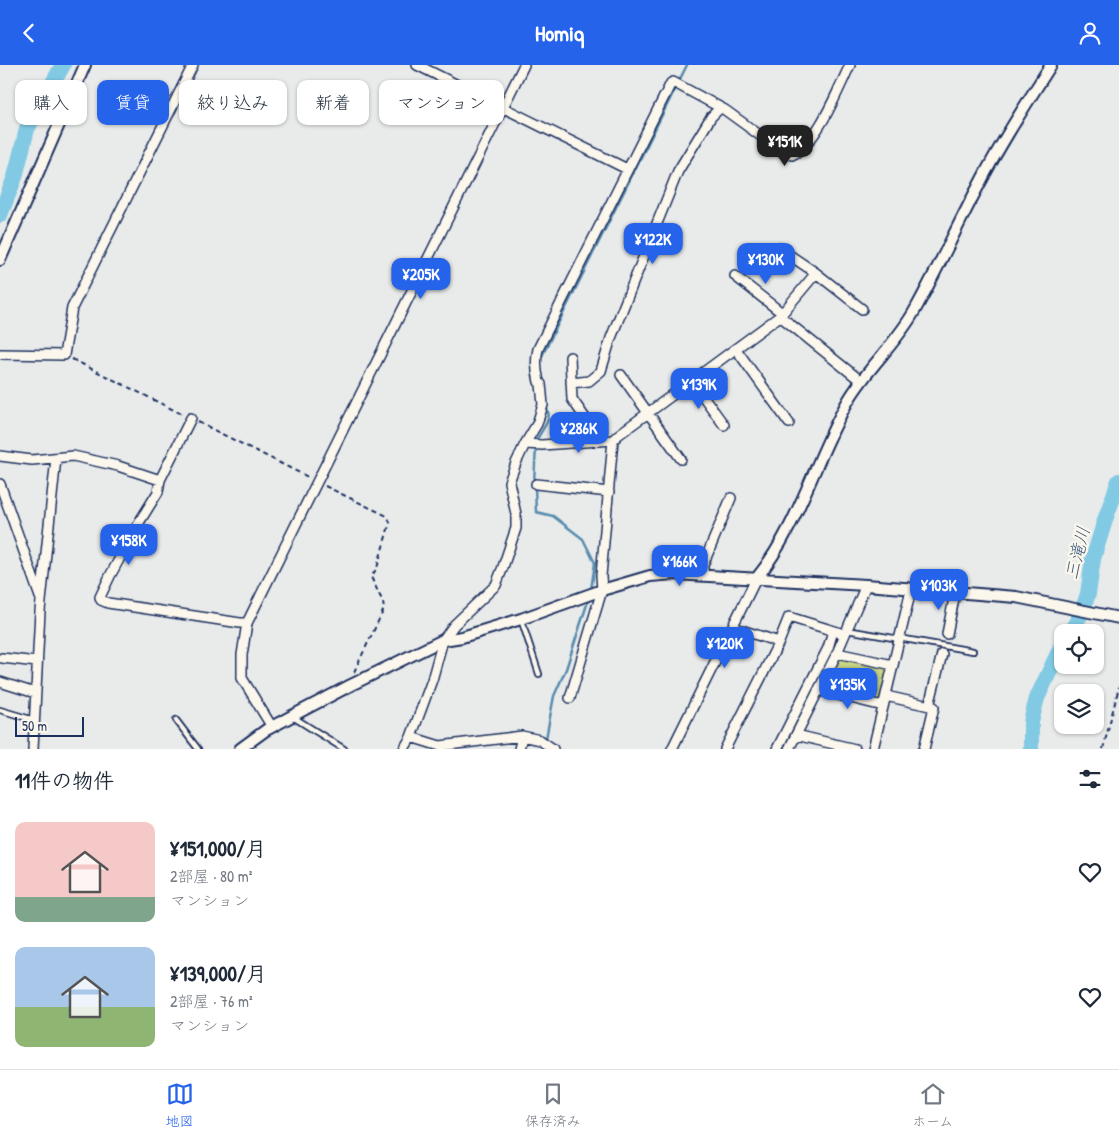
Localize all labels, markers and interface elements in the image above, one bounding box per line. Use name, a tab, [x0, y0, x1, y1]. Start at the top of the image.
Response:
text: Homiq	[535, 18, 584, 48]
icon: back	[15, 19, 43, 47]
icon: person	[1076, 19, 1104, 47]
chip: 購入	[15, 80, 87, 125]
chip: 賃貸	[97, 80, 169, 125]
chip: 絞り込み	[179, 80, 287, 125]
chip: 新着	[297, 80, 369, 125]
chip: マンション	[379, 80, 504, 125]
pin: ¥151K	[750, 124, 820, 167]
text: ¥151K	[768, 130, 802, 152]
pin: ¥122K	[618, 223, 688, 265]
text: ¥122K	[635, 228, 671, 250]
pin: ¥130K	[731, 243, 801, 285]
text: ¥130K	[748, 248, 784, 270]
pin: ¥205K	[386, 257, 456, 300]
text: ¥205K	[402, 263, 440, 285]
pin: ¥139K	[664, 367, 734, 410]
text: ¥139K	[682, 373, 716, 395]
pin: ¥286K	[544, 411, 614, 454]
text: ¥286K	[561, 417, 597, 439]
pin: ¥158K	[94, 523, 164, 566]
water label: 三滝川	[1058, 524, 1096, 582]
text: ¥158K	[111, 529, 147, 551]
pin: ¥166K	[645, 545, 715, 587]
text: ¥166K	[663, 550, 697, 572]
pin: ¥103K	[904, 569, 974, 611]
text: ¥103K	[921, 574, 957, 596]
map controls	[1054, 624, 1104, 734]
button: locate	[1054, 624, 1104, 674]
pin: ¥120K	[690, 627, 760, 669]
text: ¥120K	[707, 632, 743, 654]
pin: ¥135K	[813, 667, 883, 710]
text: ¥135K	[830, 673, 866, 695]
button: layers	[1054, 684, 1104, 734]
scale bar	[15, 714, 84, 737]
text: 50 m	[22, 716, 47, 735]
icon: filters	[1076, 765, 1104, 793]
text: 11件の物件	[15, 766, 114, 795]
text: ¥151,000/月	[170, 834, 266, 863]
icon: home	[55, 842, 115, 902]
icon: heart	[1076, 858, 1104, 886]
text: 2部屋 · 80 m²	[170, 865, 252, 887]
text: マンション	[170, 889, 249, 911]
text: ¥139,000/月	[170, 959, 267, 988]
icon: home	[55, 967, 115, 1027]
icon: heart	[1076, 983, 1104, 1011]
text: 2部屋 · 76 m²	[170, 990, 253, 1012]
text: マンション	[170, 1014, 249, 1036]
tab: 地図	[166, 1080, 194, 1130]
tab: 保存済み	[525, 1080, 581, 1130]
tab: ホーム	[912, 1080, 953, 1130]

